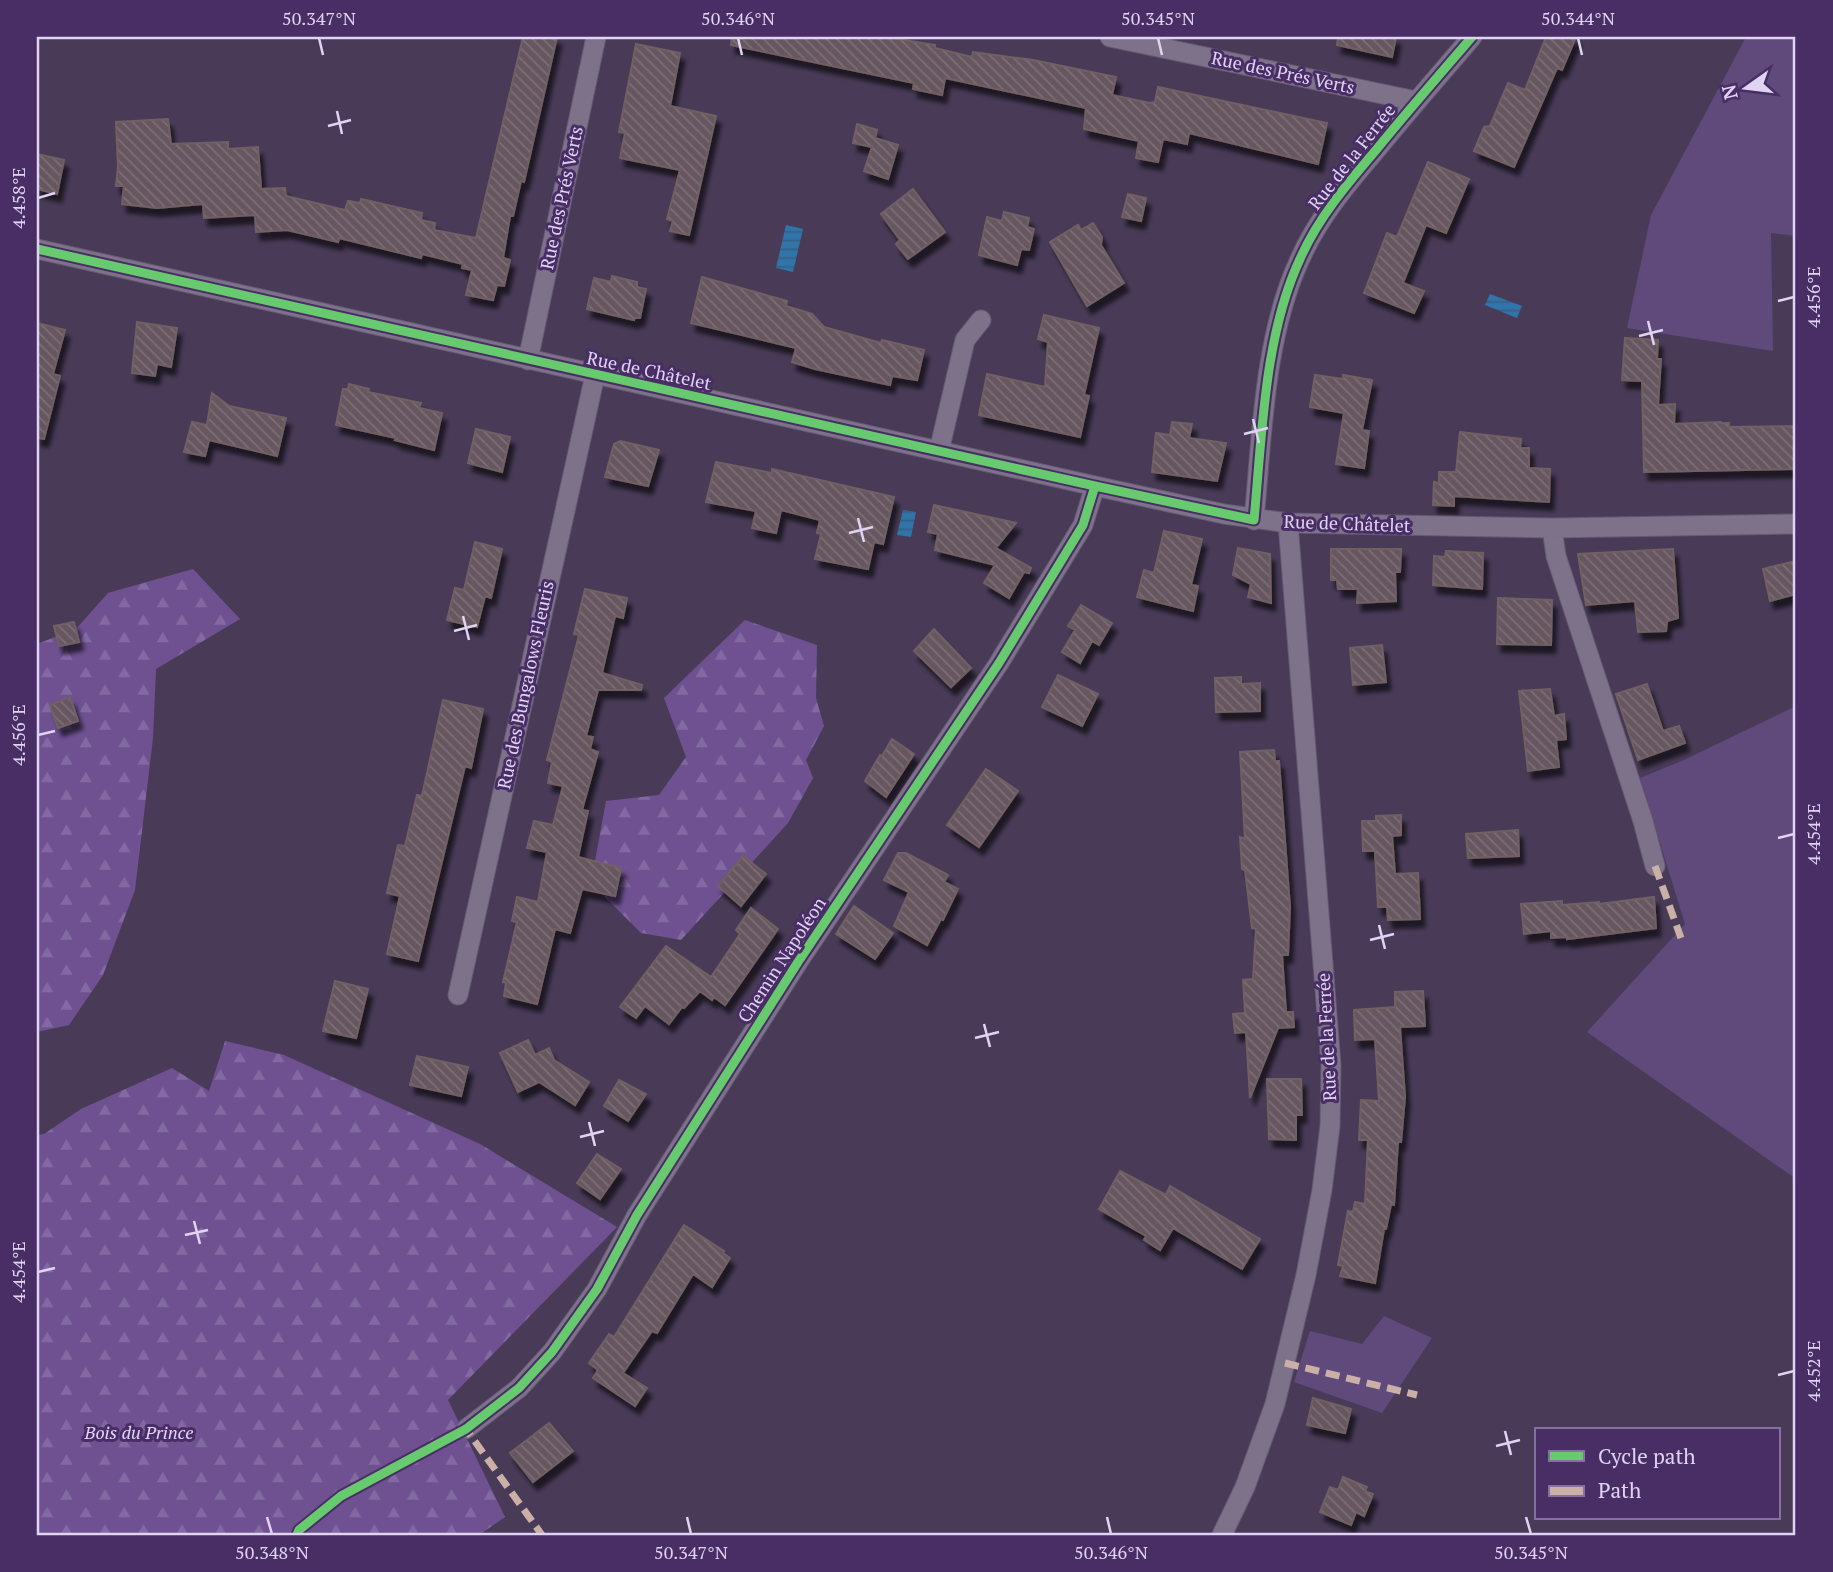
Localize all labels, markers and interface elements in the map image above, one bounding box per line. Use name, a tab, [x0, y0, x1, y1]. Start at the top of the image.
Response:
text: 50.347°N	[282, 6, 356, 30]
text: 50.346°N	[701, 6, 775, 30]
text: 50.345°N	[1121, 6, 1195, 30]
text: 50.344°N	[1541, 6, 1615, 30]
street label: Rue des Prés Verts	[1209, 45, 1357, 99]
north arrow	[1710, 52, 1780, 122]
text: N	[1715, 82, 1743, 102]
street label: Rue de la Ferrée	[1302, 98, 1400, 214]
street label: Rue des Prés Verts	[534, 124, 588, 272]
text: 4.458°E	[6, 167, 30, 229]
text: 4.456°E	[1801, 266, 1825, 328]
street label: Rue de Châtelet	[585, 345, 714, 395]
street label: Rue de Châtelet	[1283, 509, 1411, 537]
street label: Rue des Bungalows Fleuris	[491, 578, 559, 791]
text: 4.456°E	[6, 704, 30, 766]
text: 4.454°E	[1801, 803, 1825, 865]
street label: Chemin Napoléon	[732, 892, 831, 1027]
street label: Rue de la Ferrée	[1311, 972, 1341, 1102]
text: 4.454°E	[6, 1241, 30, 1303]
text: 4.452°E	[1801, 1340, 1825, 1402]
park label: Bois du Prince	[84, 1420, 193, 1444]
legend	[1535, 1428, 1780, 1520]
text: Cycle path	[1598, 1442, 1696, 1470]
text: Path	[1598, 1476, 1641, 1504]
text: 50.348°N	[235, 1540, 309, 1564]
text: 50.347°N	[654, 1540, 728, 1564]
text: 50.346°N	[1074, 1540, 1148, 1564]
text: 50.345°N	[1494, 1540, 1568, 1564]

